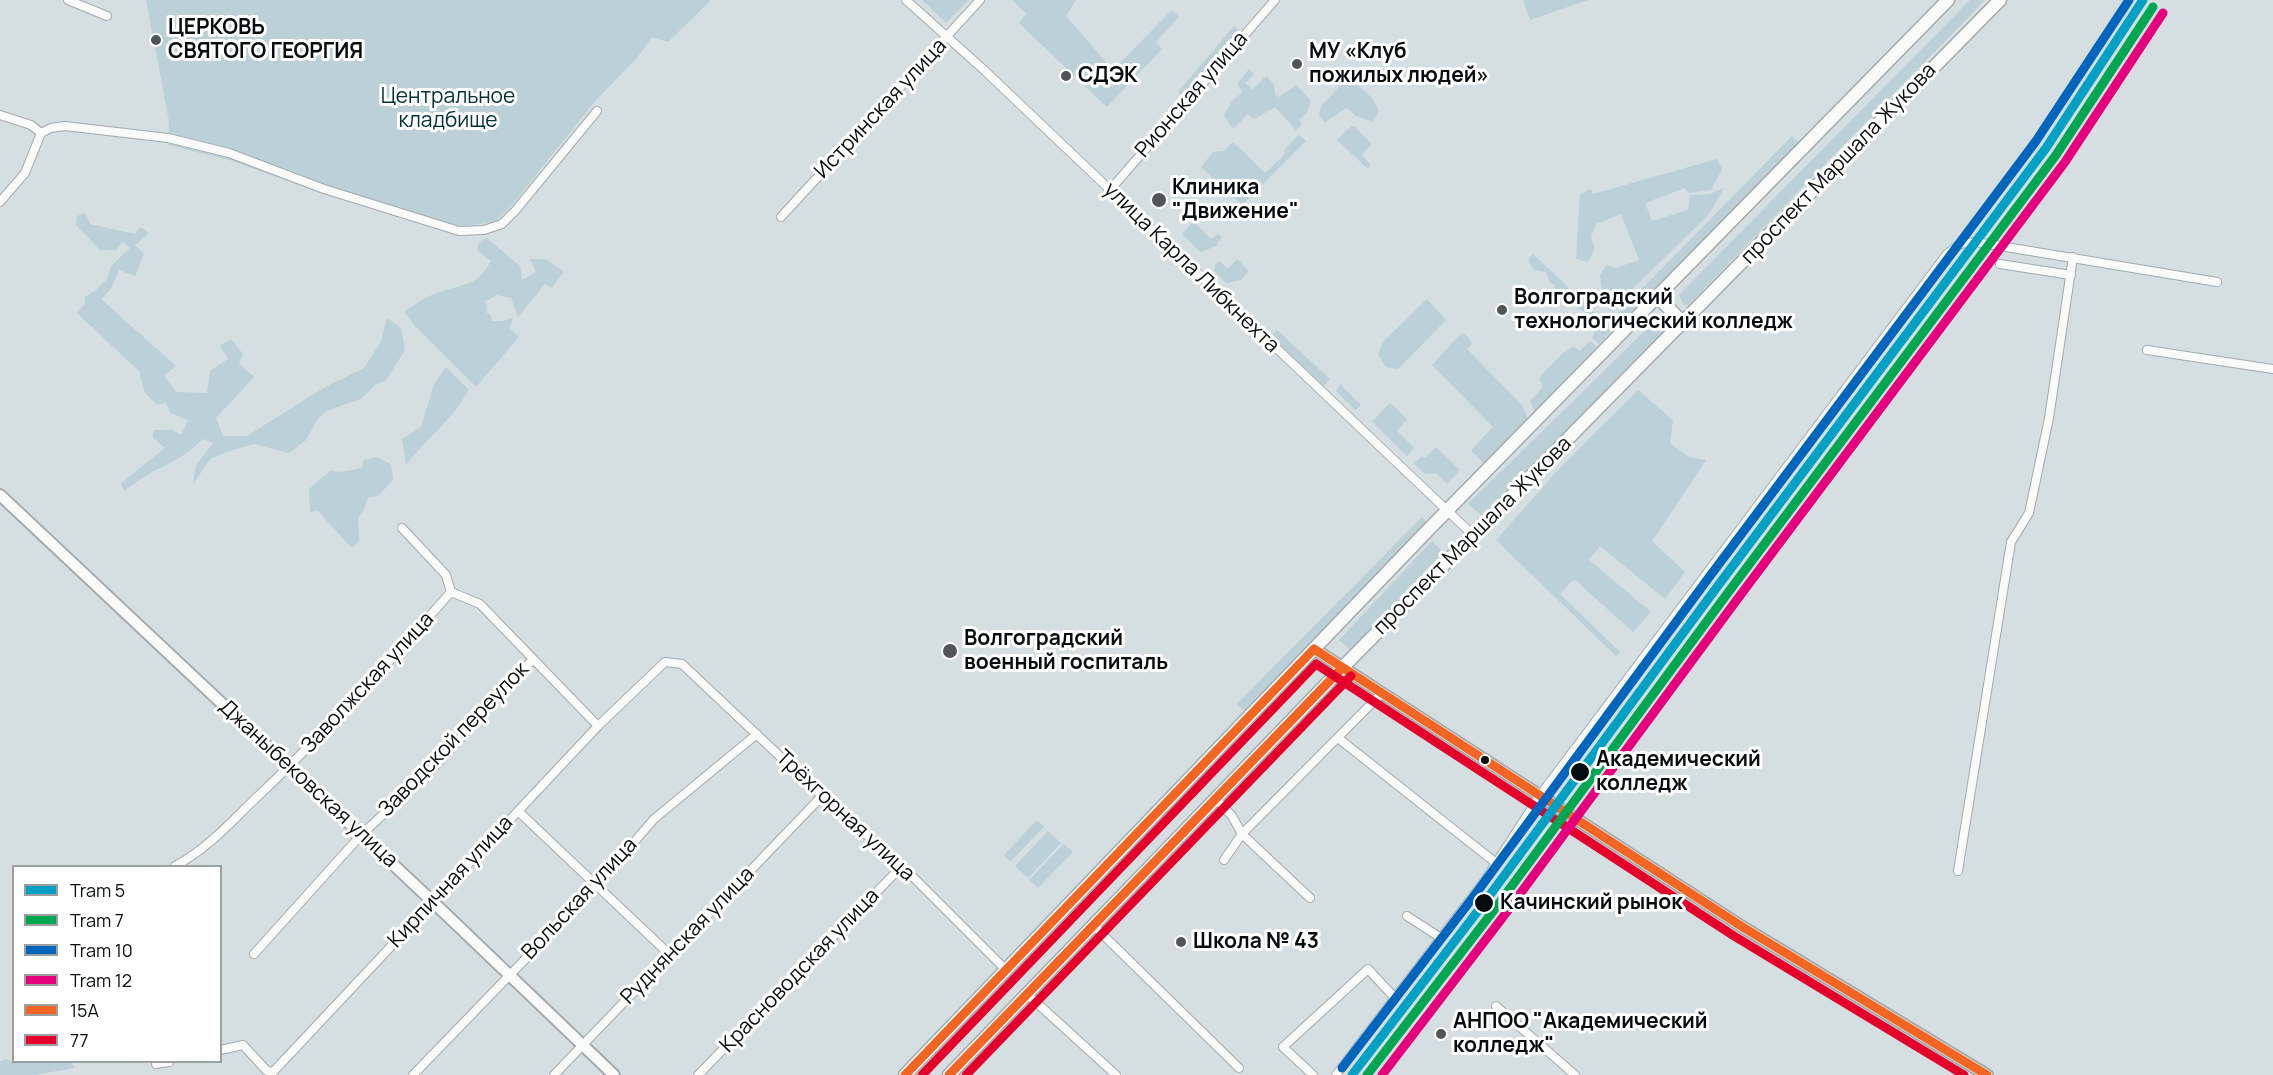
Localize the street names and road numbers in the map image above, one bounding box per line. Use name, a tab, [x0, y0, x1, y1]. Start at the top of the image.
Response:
street label: Рионская улица	[1131, 27, 1253, 163]
street label: Истринская улица	[810, 34, 952, 184]
street label: проспект Маршала Жукова	[1736, 58, 1942, 270]
street label: улица Карла Либкнехта	[1098, 177, 1284, 359]
street label: проспект Маршала Жукова	[1369, 432, 1577, 640]
street label: Заволжская улица	[296, 607, 440, 759]
street label: Заводской переулок	[374, 657, 534, 823]
street label: Джаныбековская улица	[213, 695, 403, 873]
street label: Трёхгорная улица	[770, 745, 920, 887]
street label: Кирпичная улица	[383, 811, 519, 953]
street label: Вольская улица	[517, 833, 643, 965]
street label: Руднянская улица	[616, 862, 760, 1010]
street label: Красноводская улица	[715, 884, 885, 1058]

